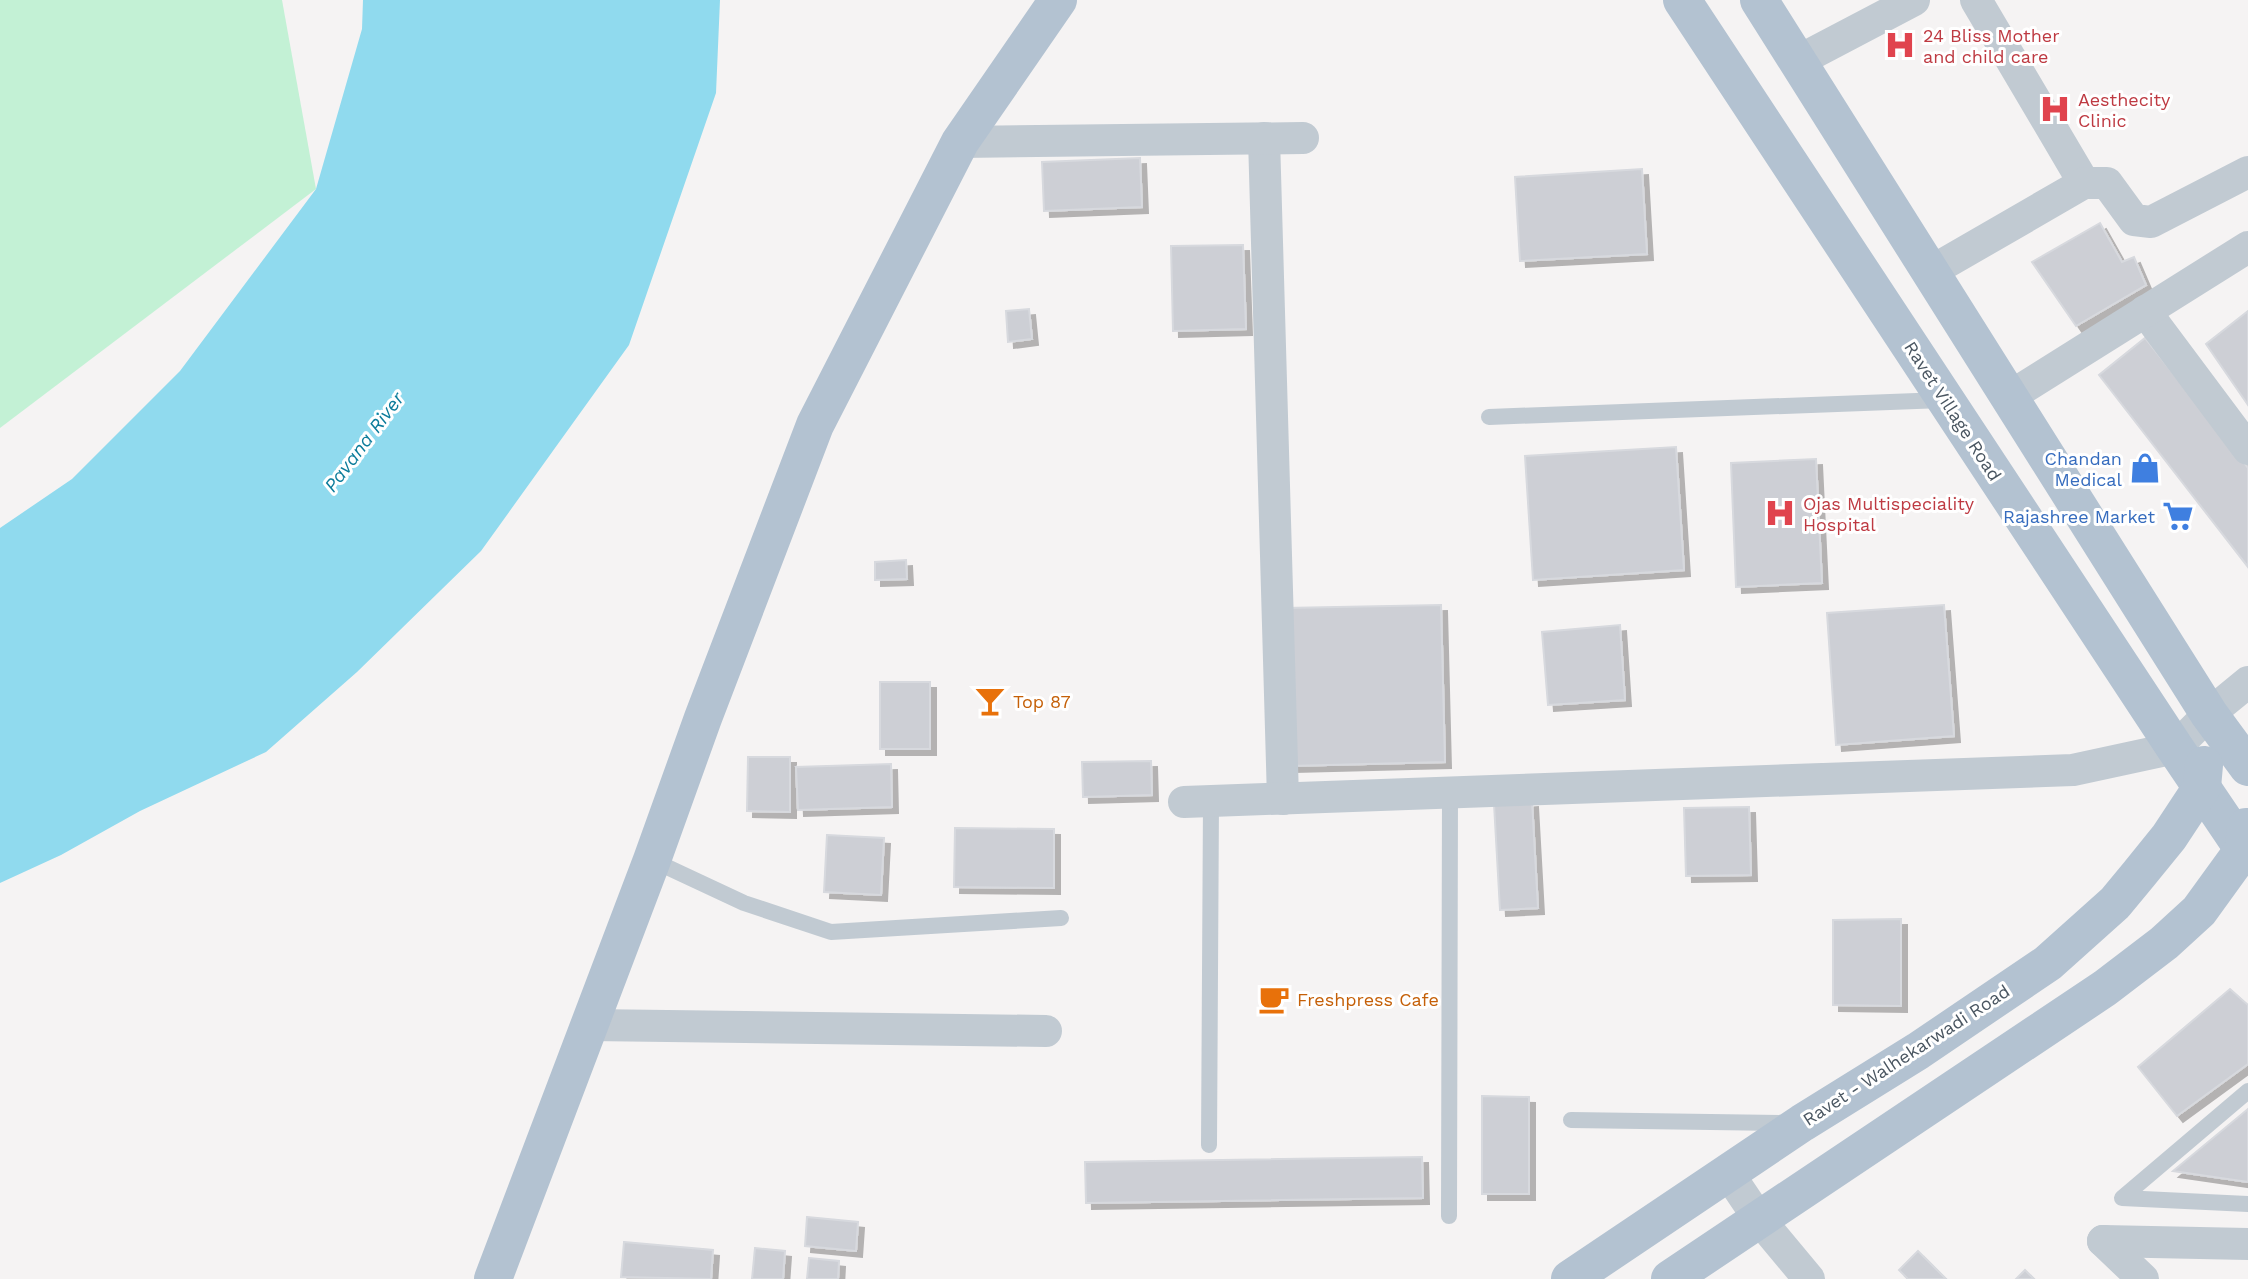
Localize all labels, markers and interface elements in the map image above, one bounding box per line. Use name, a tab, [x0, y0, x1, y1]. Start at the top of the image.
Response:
place label: 24 Bliss Mother and child care	[1923, 25, 2060, 67]
hospital icon: 24 Bliss Mother and child care	[1883, 28, 1917, 62]
place label: Aesthecity Clinic	[2078, 89, 2171, 131]
hospital icon: Aesthecity Clinic	[2038, 92, 2072, 126]
street label: Ravet Village Road	[1900, 337, 2006, 485]
water label: Pavana River	[319, 387, 409, 496]
place label: Chandan Medical	[2045, 448, 2122, 490]
shop icon: Chandan Medical	[2128, 451, 2162, 485]
place label: Ojas Multispeciality Hospital	[1803, 493, 1975, 535]
hospital icon: Ojas Multispeciality Hospital	[1763, 496, 1797, 530]
supermarket icon: Rajashree Market	[2161, 499, 2195, 533]
place label: Rajashree Market	[2003, 506, 2155, 527]
bar icon: Top 87	[973, 684, 1007, 718]
place label: Top 87	[1013, 691, 1071, 712]
street label: Ravet - Walhekarwadi Road	[1799, 980, 2013, 1130]
cafe icon: Freshpress Cafe	[1257, 982, 1291, 1016]
place label: Freshpress Cafe	[1297, 989, 1439, 1010]

